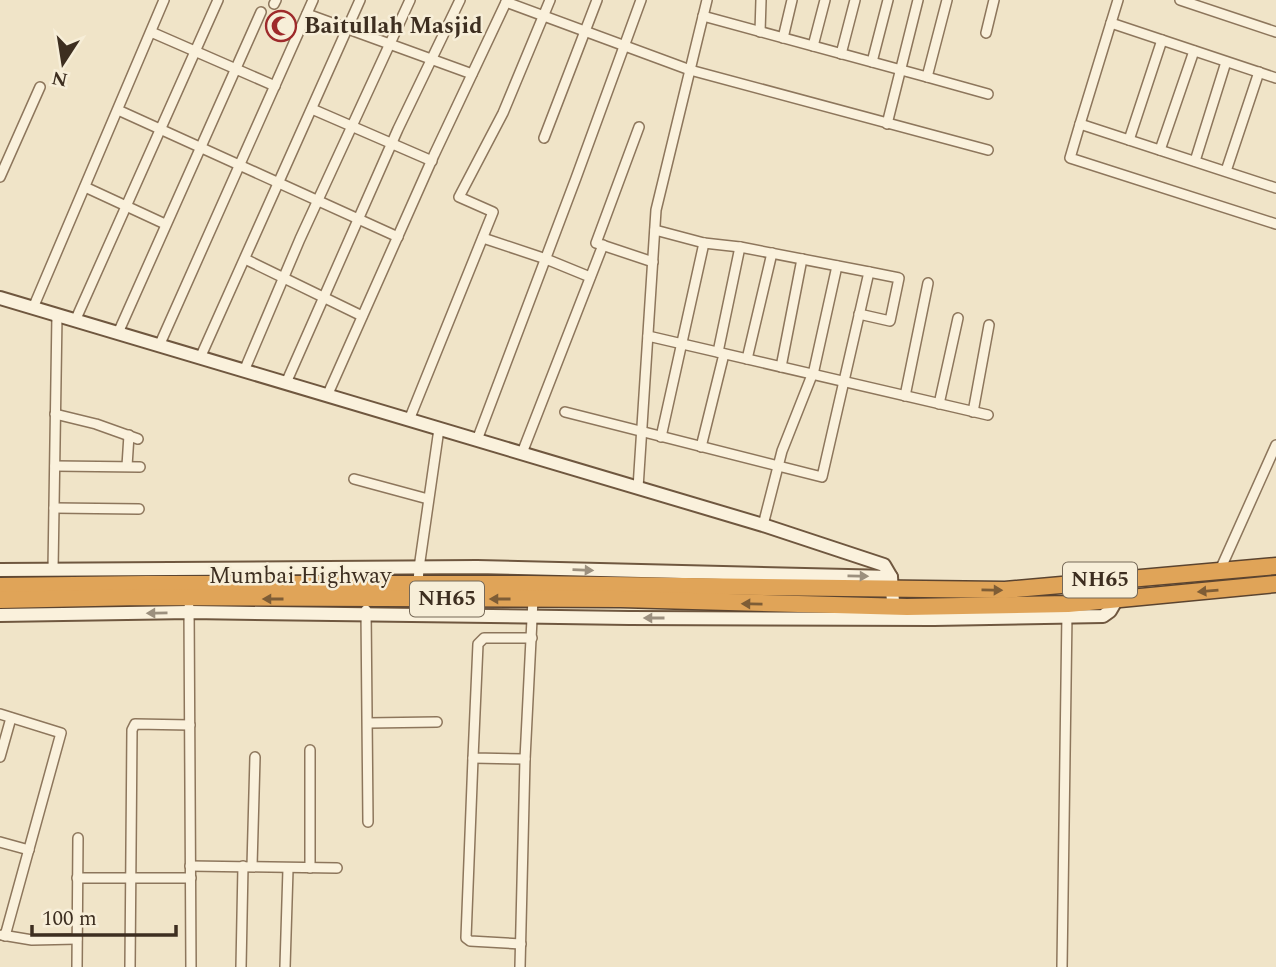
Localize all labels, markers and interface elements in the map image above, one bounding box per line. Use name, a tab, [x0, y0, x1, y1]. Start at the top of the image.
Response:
mosque icon: Baitullah Masjid	[264, 9, 298, 43]
place label: Baitullah Masjid	[304, 9, 483, 44]
north arrow	[28, 28, 98, 98]
text: N	[49, 62, 70, 94]
street label: Mumbai Highway	[209, 559, 392, 594]
road number: NH65	[1063, 562, 1137, 598]
one-way arrow	[572, 564, 594, 576]
one-way arrow	[848, 571, 870, 582]
road number: NH65	[410, 582, 484, 616]
one-way arrow	[981, 584, 1003, 596]
one-way arrow	[1197, 585, 1219, 596]
one-way arrow	[261, 593, 283, 604]
one-way arrow	[489, 593, 511, 605]
one-way arrow	[741, 598, 763, 610]
one-way arrow	[146, 607, 168, 619]
one-way arrow	[643, 612, 665, 624]
scale bar	[32, 894, 175, 938]
text: 100 m	[42, 903, 97, 935]

